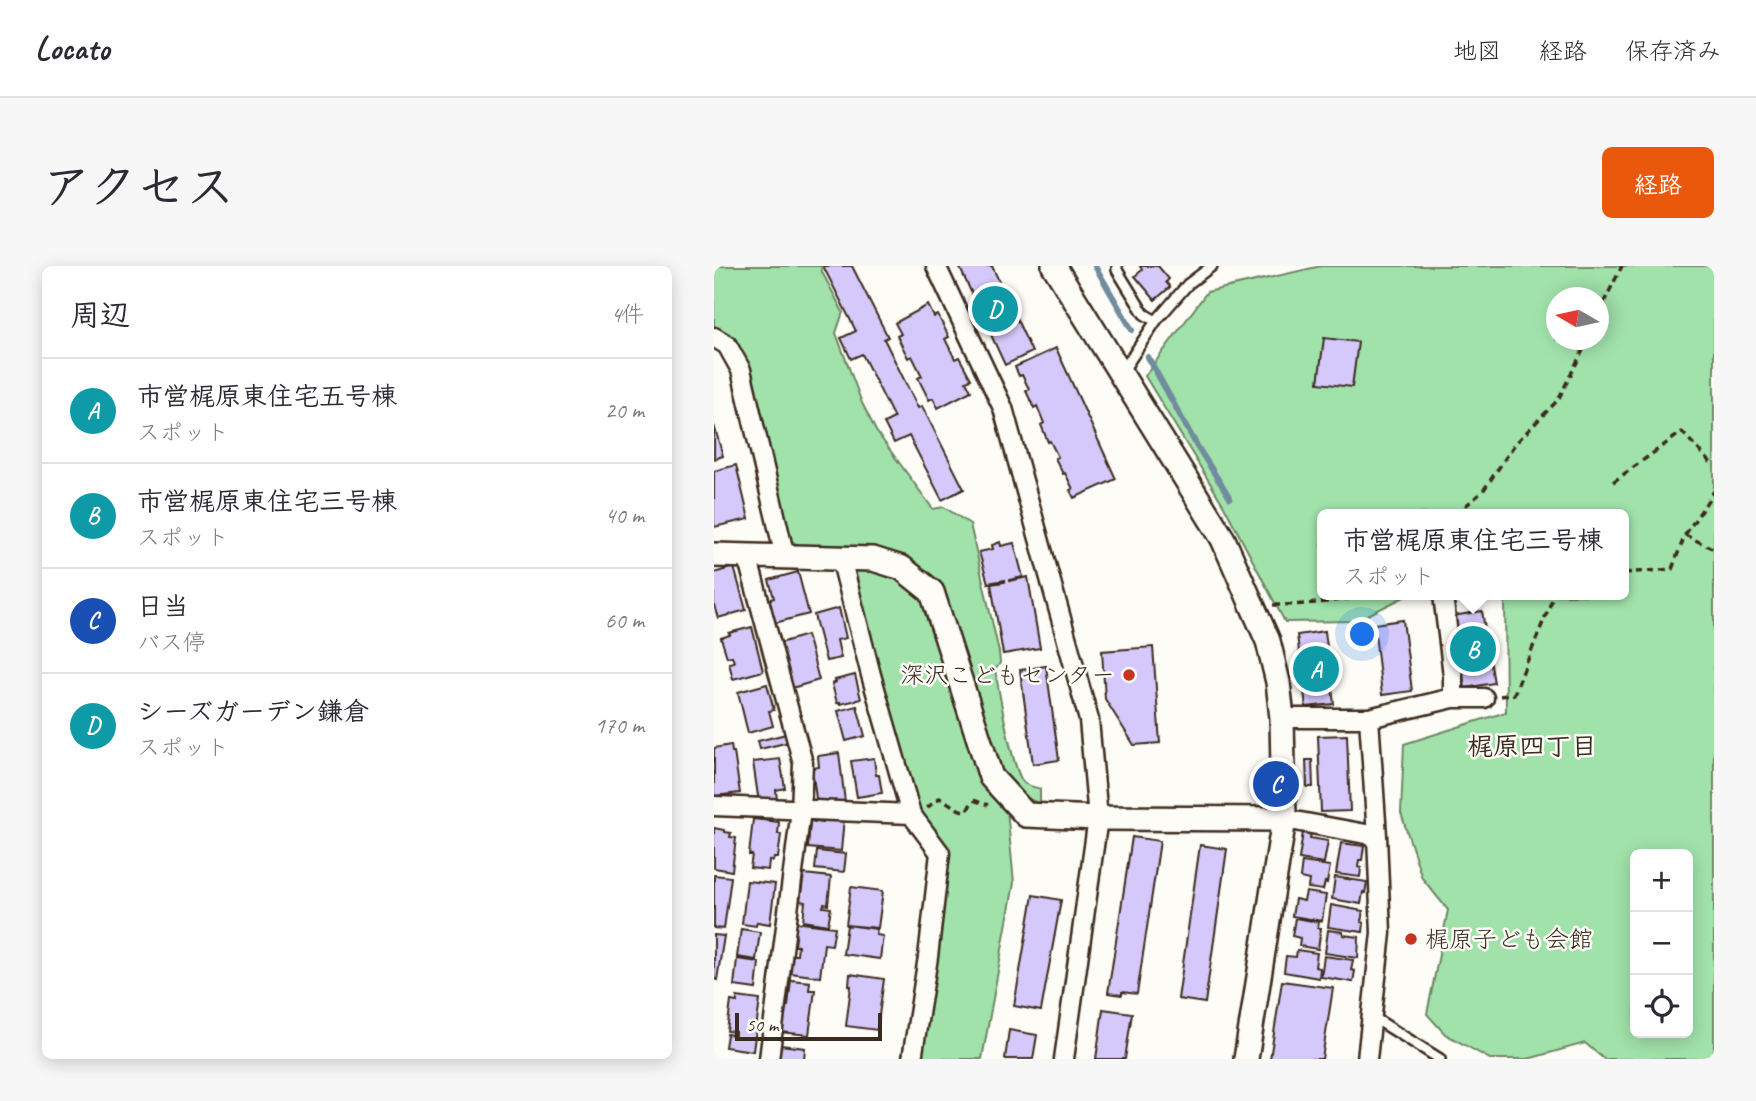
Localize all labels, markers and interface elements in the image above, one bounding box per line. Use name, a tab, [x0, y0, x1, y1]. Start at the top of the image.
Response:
text: Locato	[35, 27, 109, 69]
text: 地図	[1453, 36, 1501, 66]
text: 経路	[1539, 36, 1587, 66]
text: 保存済み	[1625, 36, 1721, 66]
button: 経路	[1602, 147, 1714, 218]
text: アクセス	[42, 156, 235, 218]
pin: D	[972, 283, 1018, 335]
north arrow	[1546, 287, 1609, 350]
text: 周辺	[70, 296, 130, 334]
text: 4件	[611, 300, 644, 329]
text: 市営梶原東住宅五号棟	[137, 380, 397, 413]
text: A	[87, 396, 99, 425]
text: 20 m	[605, 396, 644, 425]
text: スポット	[137, 418, 229, 447]
text: 市営梶原東住宅三号棟	[137, 485, 397, 518]
text: B	[87, 501, 99, 530]
text: 40 m	[605, 501, 644, 530]
popup	[1317, 509, 1629, 600]
text: スポット	[137, 523, 229, 552]
text: 市営梶原東住宅三号棟	[1343, 524, 1603, 557]
text: スポット	[1343, 562, 1435, 591]
text: 日当	[137, 590, 189, 623]
text: C	[88, 606, 98, 635]
text: 60 m	[605, 606, 644, 635]
your location	[1345, 617, 1379, 651]
pin: B	[1450, 623, 1496, 675]
text: バス停	[137, 628, 206, 657]
pin: A	[1293, 643, 1339, 695]
place label: 深沢こどもセンター	[900, 660, 1115, 690]
marker: 深沢こどもセンター	[1121, 667, 1137, 683]
text: シーズガーデン鎌倉	[137, 695, 369, 728]
text: D	[86, 711, 100, 740]
text: 170 m	[595, 711, 644, 740]
district label: 梶原四丁目	[1467, 730, 1597, 763]
text: スポット	[137, 733, 229, 762]
pin: C	[1253, 758, 1299, 810]
map controls	[1630, 849, 1693, 1038]
button: +	[1630, 849, 1693, 912]
button: −	[1630, 912, 1693, 975]
place label: 梶原子ども会館	[1425, 924, 1593, 954]
marker: 梶原子ども会館	[1403, 931, 1419, 947]
button: locate	[1630, 975, 1693, 1038]
scale bar	[735, 1010, 882, 1042]
text: 50 m	[746, 1013, 778, 1037]

